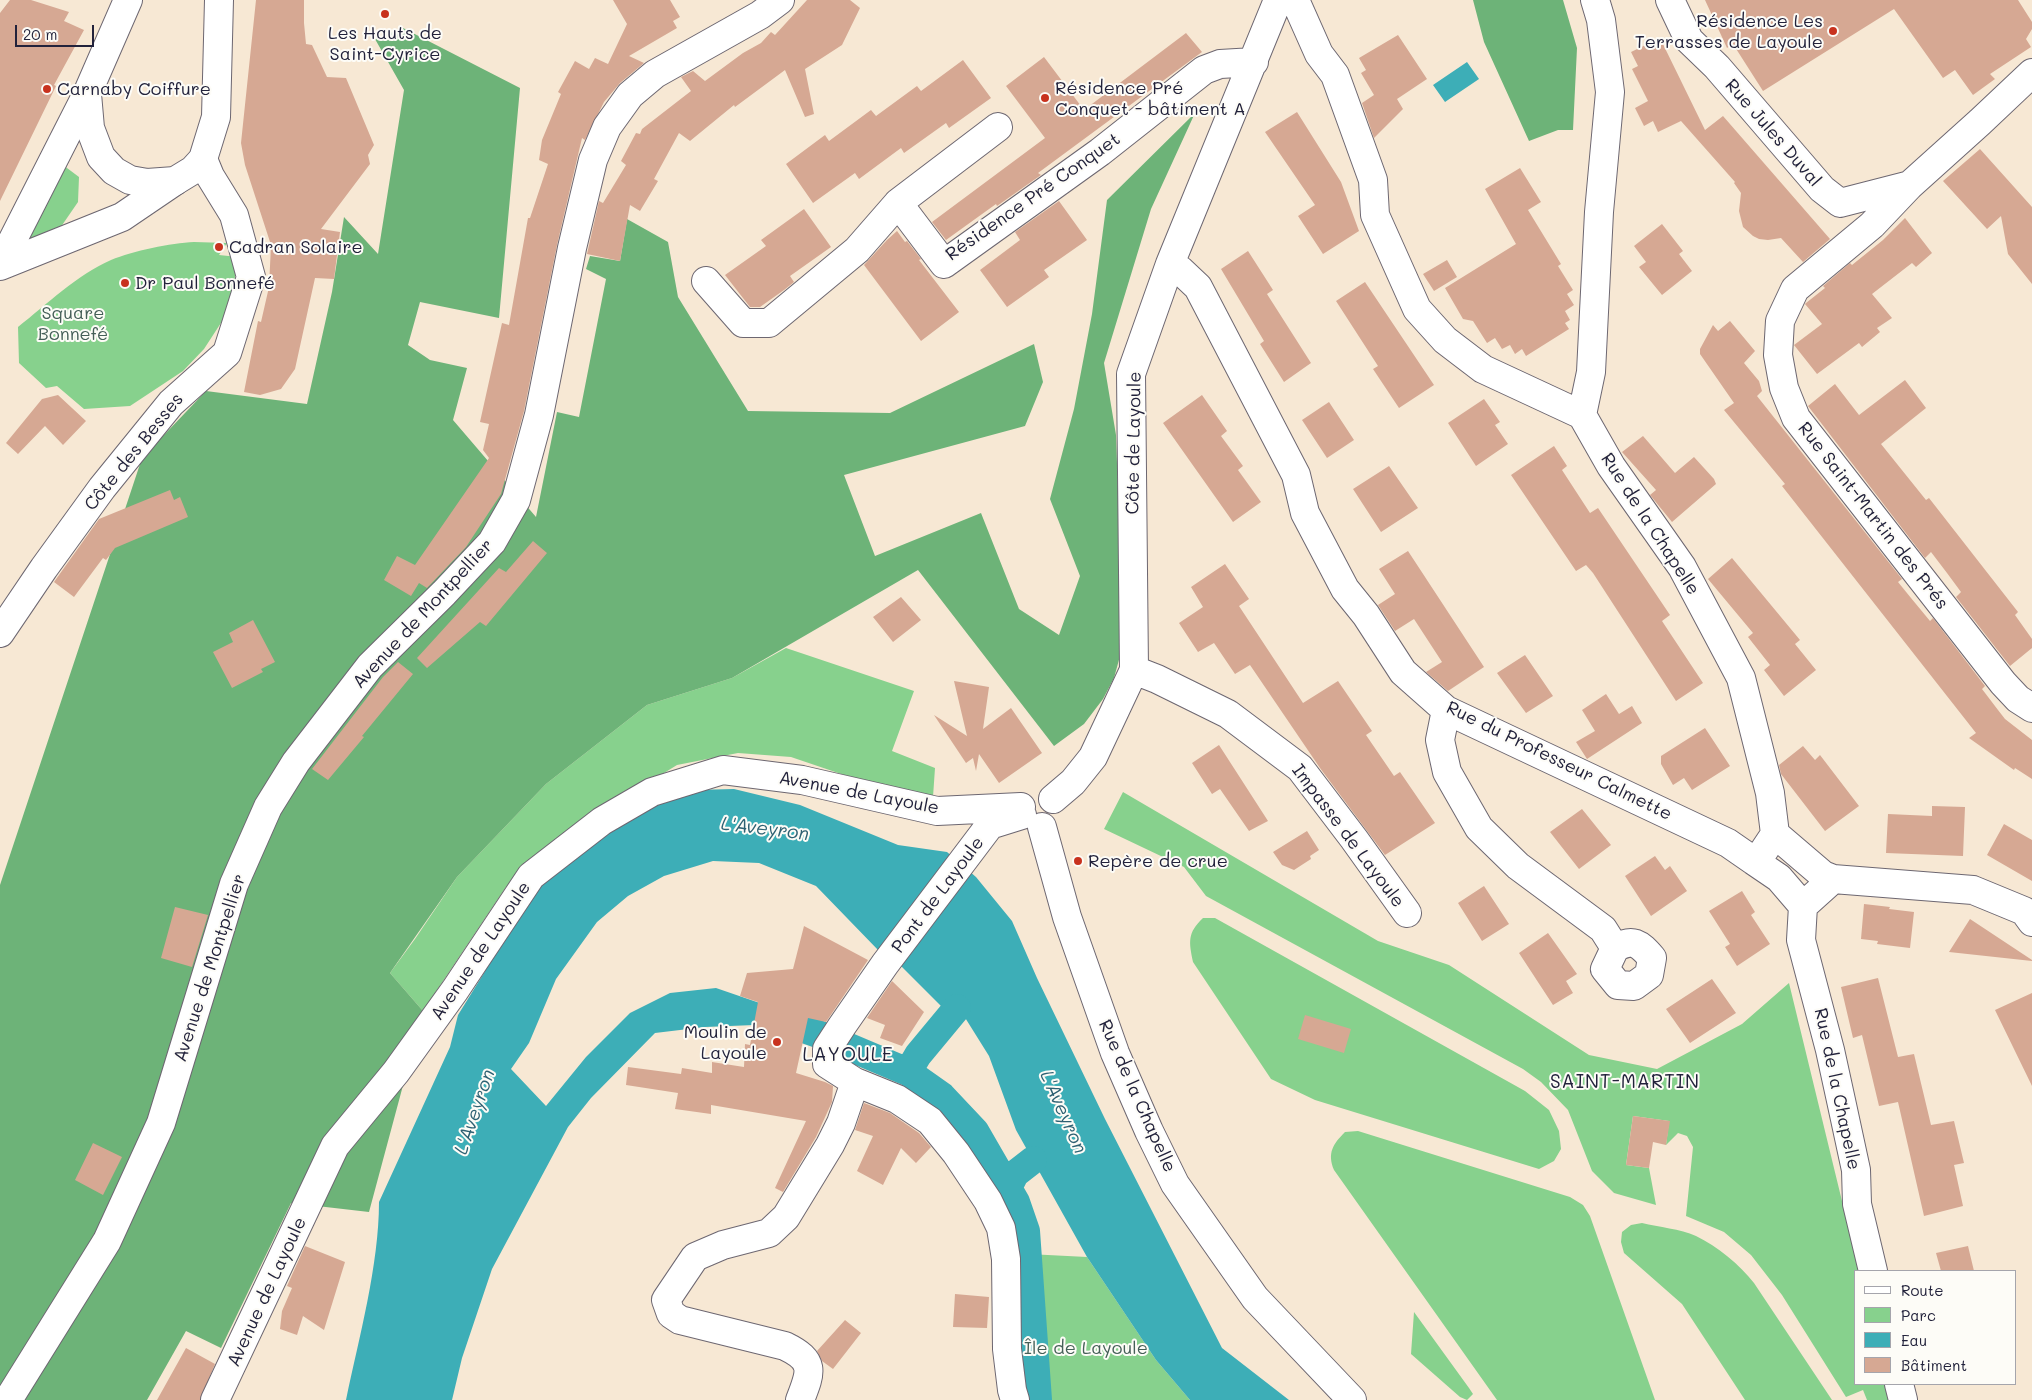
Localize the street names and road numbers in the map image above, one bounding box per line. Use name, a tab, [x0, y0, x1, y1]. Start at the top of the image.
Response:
street label: Rue Jules Duval	[1720, 75, 1826, 191]
street label: Résidence Pré Conquet	[942, 128, 1124, 266]
street label: Côte de Layoule	[1122, 371, 1146, 515]
street label: Côte des Besses	[80, 389, 188, 515]
street label: Rue Saint-Martin des Prés	[1793, 418, 1953, 614]
street label: Rue de la Chapelle	[1596, 449, 1704, 599]
street label: Avenue de Montpellier	[348, 535, 498, 693]
street label: Rue du Professeur Calmette	[1443, 697, 1675, 825]
street label: Impasse de Layoule	[1287, 760, 1409, 912]
street label: Avenue de Layoule	[777, 767, 941, 819]
street label: Pont de Layoule	[887, 833, 989, 957]
street label: Avenue de Montpellier	[169, 871, 251, 1065]
street label: Avenue de Layoule	[427, 878, 535, 1024]
street label: Rue de la Chapelle	[1809, 1006, 1865, 1172]
street label: Rue de la Chapelle	[1094, 1016, 1180, 1176]
street label: Avenue de Layoule	[223, 1214, 311, 1370]

